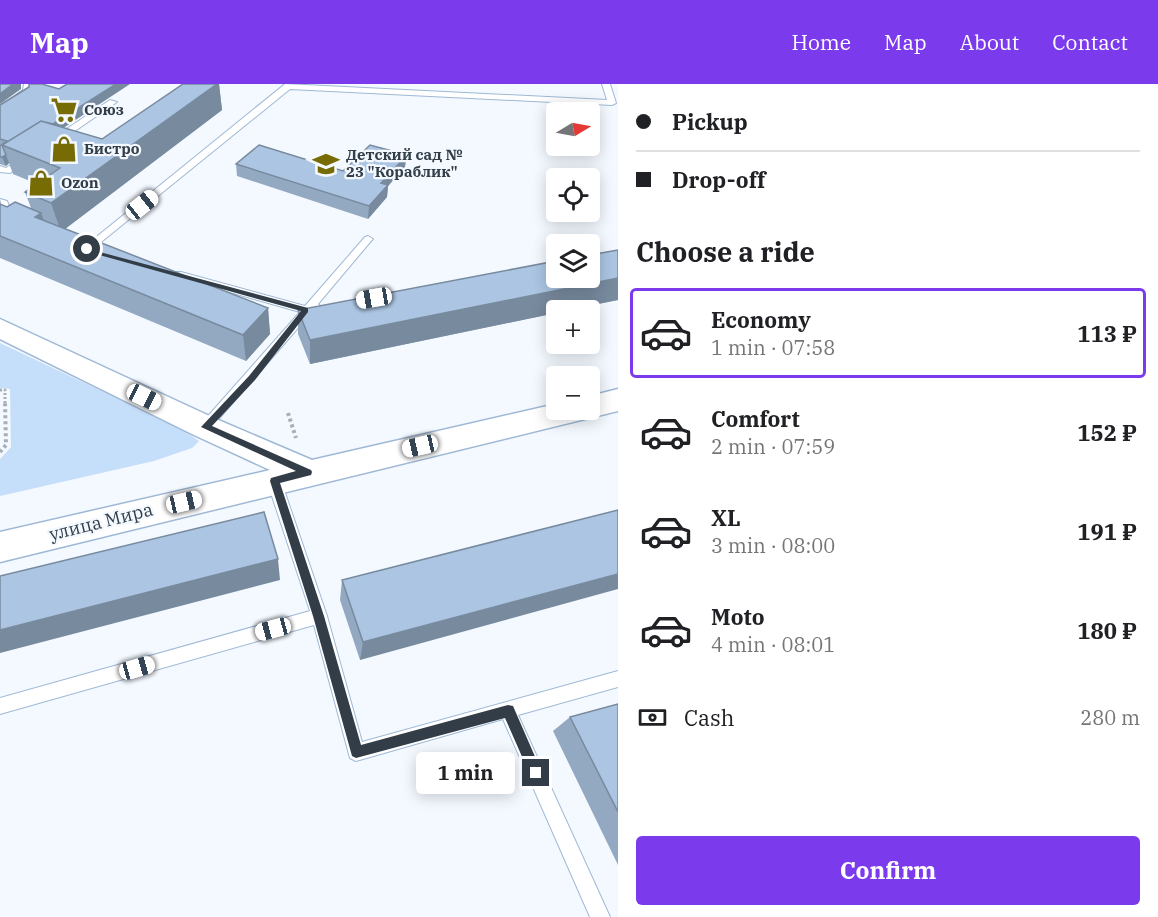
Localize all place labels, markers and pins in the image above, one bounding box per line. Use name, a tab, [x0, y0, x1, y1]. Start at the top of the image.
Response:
supermarket icon: Союз	[49, 95, 79, 125]
place label: Союз	[84, 100, 124, 119]
shop icon: Бистро	[49, 134, 79, 164]
place label: Бистро	[84, 139, 140, 158]
place label: Детский сад № 23 "Кораблик"	[346, 145, 463, 181]
school or university icon: Детский сад № 23 "Кораблик"	[311, 149, 341, 179]
shop icon: Ozon	[26, 168, 56, 198]
place label: Ozon	[61, 173, 99, 192]

